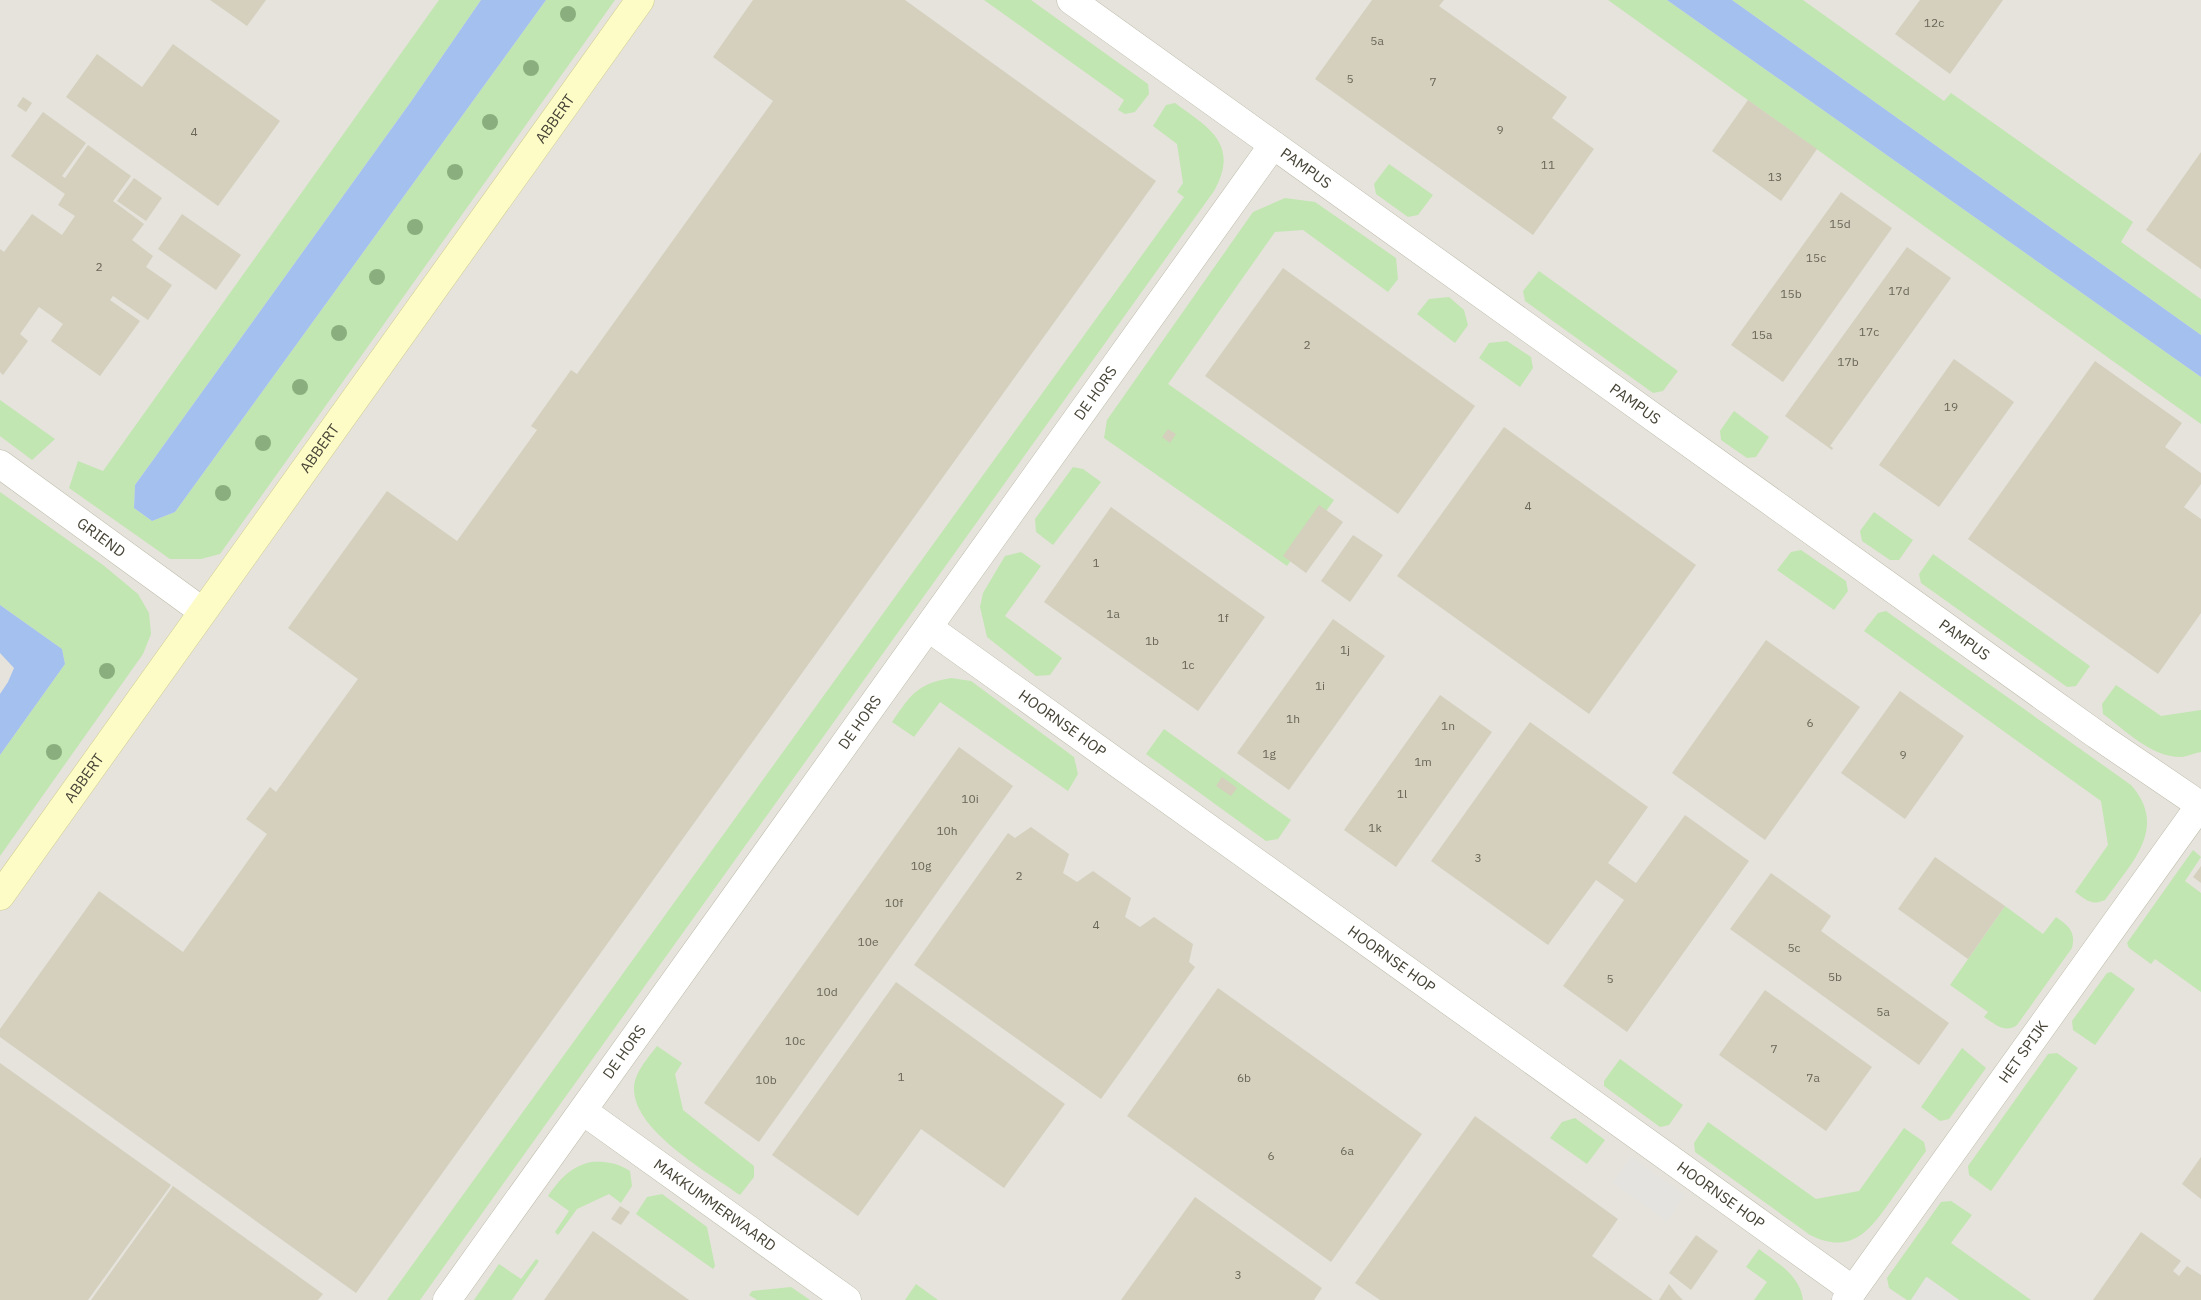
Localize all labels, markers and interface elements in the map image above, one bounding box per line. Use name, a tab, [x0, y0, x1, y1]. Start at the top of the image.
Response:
house number: 12c	[1924, 15, 1944, 30]
house number: 5a	[1370, 33, 1384, 48]
house number: 5	[1346, 71, 1354, 86]
house number: 7	[1429, 74, 1437, 89]
street label: ABBERT	[531, 90, 579, 147]
house number: 9	[1496, 122, 1504, 137]
house number: 4	[190, 124, 198, 139]
street label: PAMPUS	[1277, 143, 1335, 193]
house number: 11	[1541, 157, 1555, 172]
house number: 13	[1768, 169, 1782, 184]
house number: 15d	[1829, 216, 1851, 231]
house number: 15c	[1806, 250, 1826, 265]
house number: 2	[95, 259, 103, 274]
house number: 17d	[1888, 283, 1910, 298]
house number: 15b	[1780, 286, 1802, 301]
house number: 17c	[1859, 324, 1879, 339]
house number: 15a	[1752, 327, 1773, 342]
house number: 2	[1303, 337, 1311, 352]
house number: 17b	[1837, 354, 1859, 369]
street label: DE HORS	[1069, 362, 1121, 423]
street label: PAMPUS	[1606, 379, 1665, 428]
house number: 19	[1944, 399, 1958, 414]
street label: ABBERT	[295, 420, 343, 476]
house number: 4	[1524, 498, 1532, 513]
street label: GRIEND	[73, 513, 129, 561]
house number: 1	[1092, 555, 1100, 570]
house number: 1a	[1106, 606, 1120, 621]
house number: 1f	[1217, 610, 1229, 625]
street label: PAMPUS	[1936, 615, 1994, 664]
house number: 1b	[1145, 633, 1159, 648]
house number: 1j	[1340, 642, 1350, 657]
house number: 1c	[1181, 657, 1195, 672]
house number: 1i	[1315, 678, 1325, 693]
street label: HOORNSE HOP	[1015, 685, 1110, 761]
street label: DE HORS	[834, 691, 885, 753]
house number: 1h	[1286, 711, 1300, 726]
house number: 6	[1806, 715, 1814, 730]
house number: 1n	[1441, 718, 1455, 733]
house number: 1g	[1262, 746, 1276, 761]
house number: 9	[1899, 747, 1907, 762]
street label: ABBERT	[60, 749, 108, 806]
house number: 1m	[1414, 754, 1432, 769]
house number: 1l	[1397, 786, 1407, 801]
house number: 10i	[961, 791, 979, 806]
house number: 1k	[1368, 820, 1382, 835]
house number: 10h	[936, 823, 958, 838]
house number: 3	[1474, 850, 1482, 865]
house number: 10g	[911, 858, 932, 873]
house number: 2	[1015, 868, 1023, 883]
house number: 10f	[885, 895, 903, 910]
house number: 4	[1092, 917, 1100, 932]
street label: HOORNSE HOP	[1344, 921, 1439, 997]
house number: 10e	[858, 934, 879, 949]
house number: 5c	[1787, 940, 1801, 955]
house number: 5b	[1828, 969, 1842, 984]
house number: 5	[1606, 971, 1614, 986]
house number: 10d	[816, 984, 838, 999]
house number: 5a	[1876, 1004, 1890, 1019]
street label: HET SPIJK	[1994, 1016, 2052, 1087]
street label: DE HORS	[598, 1021, 650, 1082]
house number: 10c	[785, 1033, 805, 1048]
house number: 7	[1770, 1041, 1778, 1056]
house number: 1	[897, 1069, 905, 1084]
house number: 6b	[1237, 1070, 1251, 1085]
house number: 7a	[1806, 1070, 1820, 1085]
house number: 10b	[755, 1072, 777, 1087]
house number: 6a	[1340, 1143, 1354, 1158]
house number: 6	[1267, 1148, 1275, 1163]
street label: MAKKUMMERWAARD	[650, 1155, 780, 1255]
street label: HOORNSE HOP	[1673, 1157, 1769, 1233]
house number: 3	[1234, 1267, 1242, 1282]

